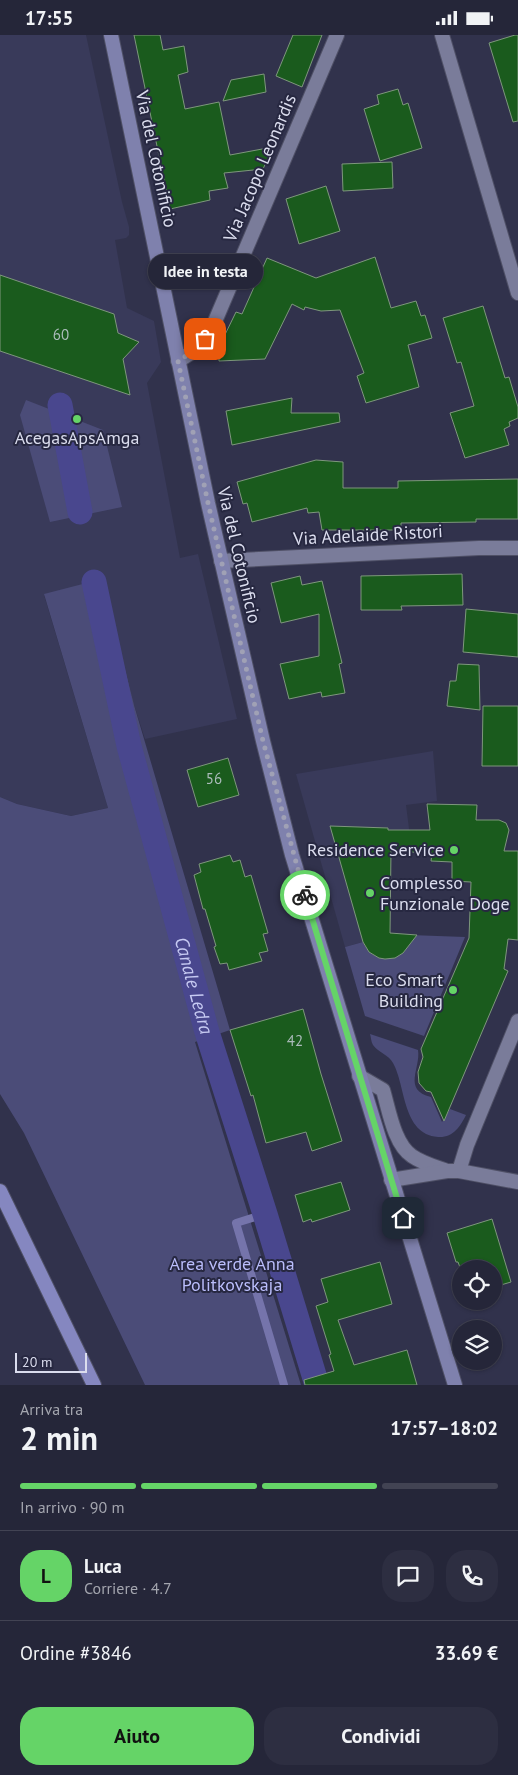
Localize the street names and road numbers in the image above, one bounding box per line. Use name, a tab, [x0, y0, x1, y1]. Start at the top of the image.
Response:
street label: Via del Cotonificio	[131, 87, 182, 230]
street label: Via Jacopo Leonardis	[218, 90, 301, 246]
street label: Via del Cotonificio	[212, 483, 266, 625]
street label: Via Adelaide Ristori	[292, 519, 443, 550]

